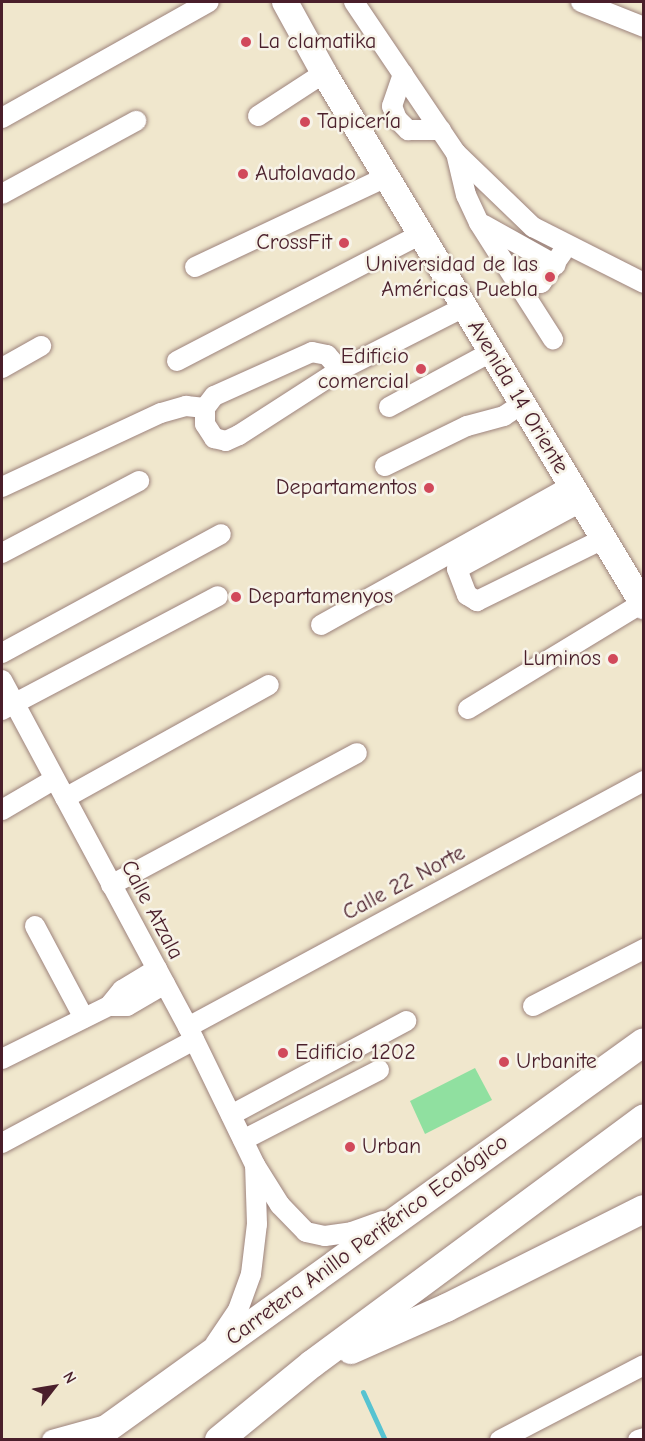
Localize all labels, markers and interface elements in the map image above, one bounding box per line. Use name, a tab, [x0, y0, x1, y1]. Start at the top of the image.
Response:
place label: La clamatika	[258, 29, 376, 55]
marker: La clamatika	[239, 35, 253, 49]
place label: Tapicería	[317, 109, 401, 135]
marker: Tapicería	[298, 115, 312, 129]
place label: Autolavado	[255, 161, 356, 187]
marker: Autolavado	[236, 167, 250, 181]
place label: CrossFit	[256, 230, 332, 256]
marker: CrossFit	[337, 236, 351, 250]
place label: Universidad de las Américas Puebla	[366, 251, 538, 302]
marker: Universidad de las Américas Puebla	[543, 270, 557, 284]
street label: Avenida 14 Oriente	[462, 315, 574, 479]
place label: Edificio comercial	[318, 343, 409, 394]
marker: Edificio comercial	[414, 362, 428, 376]
place label: Departamentos	[276, 475, 417, 501]
marker: Departamentos	[422, 481, 436, 495]
place label: Departamenyos	[248, 584, 393, 610]
marker: Departamenyos	[229, 590, 243, 604]
place label: Luminos	[523, 646, 601, 672]
marker: Luminos	[606, 652, 620, 666]
street label: Calle 22 Norte	[338, 840, 470, 926]
street label: Calle Atzala	[115, 856, 189, 964]
place label: Edificio 1202	[295, 1040, 416, 1066]
marker: Edificio 1202	[276, 1046, 290, 1060]
place label: Urbanite	[516, 1049, 597, 1075]
marker: Urbanite	[497, 1055, 511, 1069]
street label: Carretera Anillo Periférico Ecológico	[221, 1129, 513, 1351]
place label: Urban	[362, 1134, 421, 1160]
marker: Urban	[343, 1140, 357, 1154]
north arrow	[24, 1357, 84, 1417]
text: N	[59, 1369, 80, 1387]

